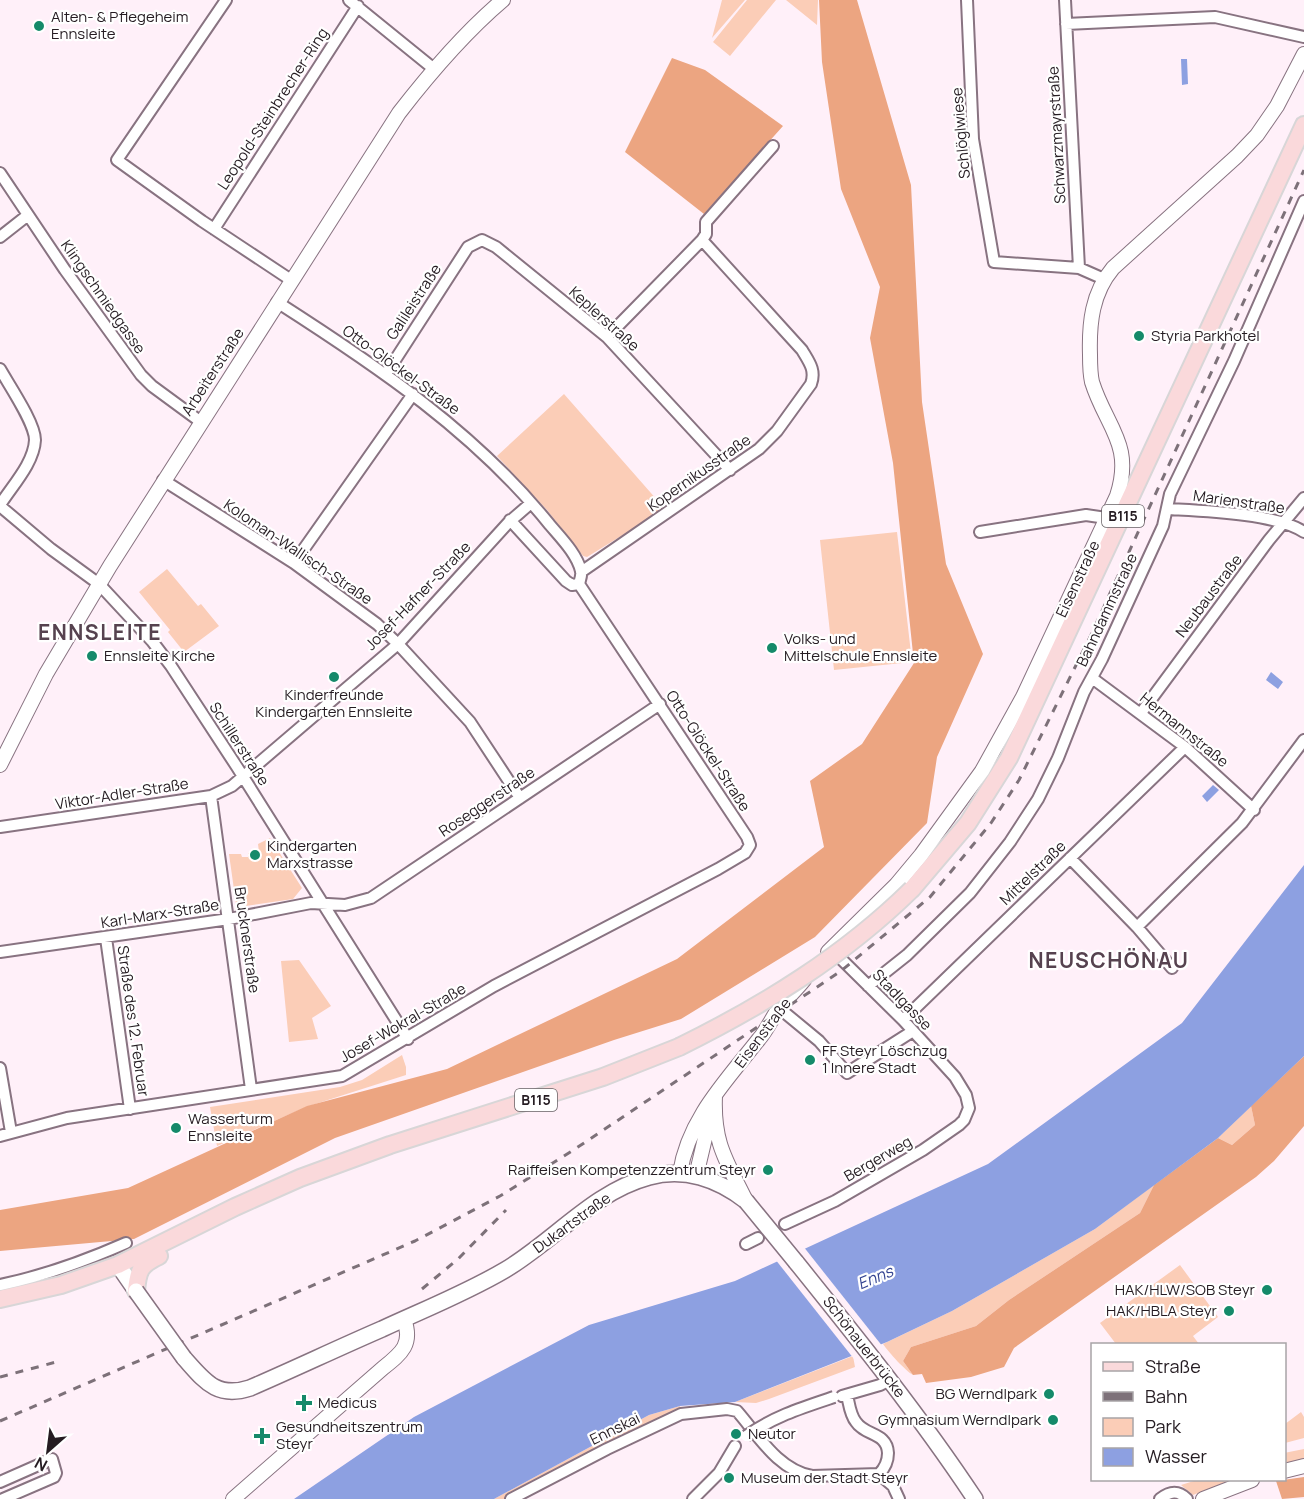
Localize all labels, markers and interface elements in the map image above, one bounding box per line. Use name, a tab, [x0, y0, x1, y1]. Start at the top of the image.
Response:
place label: Alten- & Pflegeheim Ennsleite	[51, 6, 189, 44]
marker: Alten- & Pflegeheim Ennsleite	[32, 19, 46, 33]
street label: Leopold-Steinbrecher-Ring	[212, 24, 333, 194]
street label: Schwarzmayrstraße	[1042, 65, 1071, 204]
street label: Schlöglwiese	[946, 86, 975, 180]
street label: Klingschmiedgasse	[56, 236, 151, 358]
street label: Galileistraße	[381, 259, 446, 344]
street label: Keplerstraße	[565, 281, 644, 356]
street label: Otto-Glöckel-Straße	[338, 320, 465, 420]
street label: Arbeiterstraße	[176, 324, 249, 420]
place label: Styria Parkhotel	[1151, 325, 1260, 346]
marker: Styria Parkhotel	[1132, 329, 1146, 343]
street label: Kopernikusstraße	[643, 429, 755, 516]
street label: Marienstraße	[1192, 485, 1286, 518]
street label: Koloman-Wallisch-Straße	[220, 494, 377, 609]
road number: B115	[1102, 505, 1144, 527]
street label: Josef-Hafner-Straße	[360, 537, 475, 655]
street label: Eisenstraße	[1051, 537, 1105, 621]
street label: Bahndammstraße	[1071, 549, 1142, 670]
street label: Neubaustraße	[1170, 550, 1247, 642]
district label: ENNSLEITE	[38, 618, 162, 646]
place label: Volks- und Mittelschule Ennsleite	[784, 628, 937, 666]
marker: Volks- und Mittelschule Ennsleite	[765, 641, 779, 655]
place label: Ennsleite Kirche	[104, 645, 215, 666]
marker: Ennsleite Kirche	[85, 649, 99, 663]
marker: Kinderfreunde Kindergarten Ennsleite	[327, 670, 341, 684]
place label: Kinderfreunde Kindergarten Ennsleite	[255, 684, 413, 722]
street label: Otto-Glöckel-Straße	[661, 686, 756, 816]
street label: Hermannstraße	[1136, 687, 1233, 772]
street label: Schillerstraße	[204, 698, 274, 790]
street label: Roseggerstraße	[435, 762, 539, 841]
street label: Viktor-Adler-Straße	[54, 773, 190, 814]
place label: Kindergarten Marxstrasse	[267, 835, 357, 873]
street label: Mittelstraße	[995, 836, 1071, 910]
marker: Kindergarten Marxstrasse	[248, 848, 262, 862]
street label: Brucknerstraße	[230, 885, 265, 995]
street label: Karl-Marx-Straße	[99, 894, 221, 933]
street label: Straße des 12. Februar	[113, 944, 155, 1098]
district label: NEUSCHÖNAU	[1029, 946, 1189, 974]
street label: Stadlgasse	[868, 964, 937, 1035]
street label: Josef-Wokral-Straße	[336, 978, 470, 1067]
street label: Eisenstraße	[729, 993, 796, 1072]
place label: FF Steyr Löschzug 1 Innere Stadt	[822, 1040, 947, 1078]
marker: FF Steyr Löschzug 1 Innere Stadt	[803, 1053, 817, 1067]
road number: B115	[515, 1089, 557, 1111]
place label: Wasserturm Ennsleite	[188, 1108, 273, 1146]
marker: Wasserturm Ennsleite	[169, 1121, 183, 1135]
street label: Bergerweg	[840, 1131, 915, 1186]
place label: Raiffeisen Kompetenzzentrum Steyr	[508, 1159, 757, 1180]
marker: Raiffeisen Kompetenzzentrum Steyr	[761, 1163, 775, 1177]
street label: Dukartstraße	[529, 1187, 615, 1258]
water label: Enns	[854, 1259, 898, 1294]
place label: HAK/HLW/SOB Steyr	[1115, 1279, 1256, 1300]
marker: HAK/HLW/SOB Steyr	[1260, 1283, 1274, 1297]
street label: Schönauerbrücke	[818, 1292, 911, 1402]
place label: HAK/HBLA Steyr	[1106, 1300, 1218, 1321]
marker: HAK/HBLA Steyr	[1222, 1304, 1236, 1318]
legend	[1091, 1343, 1286, 1481]
text: Straße	[1145, 1354, 1201, 1378]
place label: BG Werndlpark	[936, 1383, 1038, 1404]
text: Bahn	[1145, 1384, 1187, 1408]
marker: BG Werndlpark	[1042, 1387, 1056, 1401]
place label: Medicus	[318, 1392, 377, 1413]
marker: Medicus	[295, 1394, 313, 1412]
street label: Ennskai	[586, 1407, 643, 1450]
place label: Gymnasium Werndlpark	[878, 1409, 1042, 1430]
marker: Gymnasium Werndlpark	[1046, 1413, 1060, 1427]
text: Park	[1145, 1414, 1182, 1438]
place label: Gesundheitszentrum Steyr	[276, 1416, 423, 1454]
north arrow	[18, 1421, 78, 1481]
place label: Neutor	[748, 1423, 797, 1444]
marker: Gesundheitszentrum Steyr	[253, 1427, 271, 1445]
marker: Neutor	[729, 1427, 743, 1441]
text: Wasser	[1145, 1444, 1207, 1468]
text: N	[31, 1452, 51, 1477]
place label: Museum der Stadt Steyr	[741, 1467, 909, 1488]
marker: Museum der Stadt Steyr	[722, 1471, 736, 1485]

